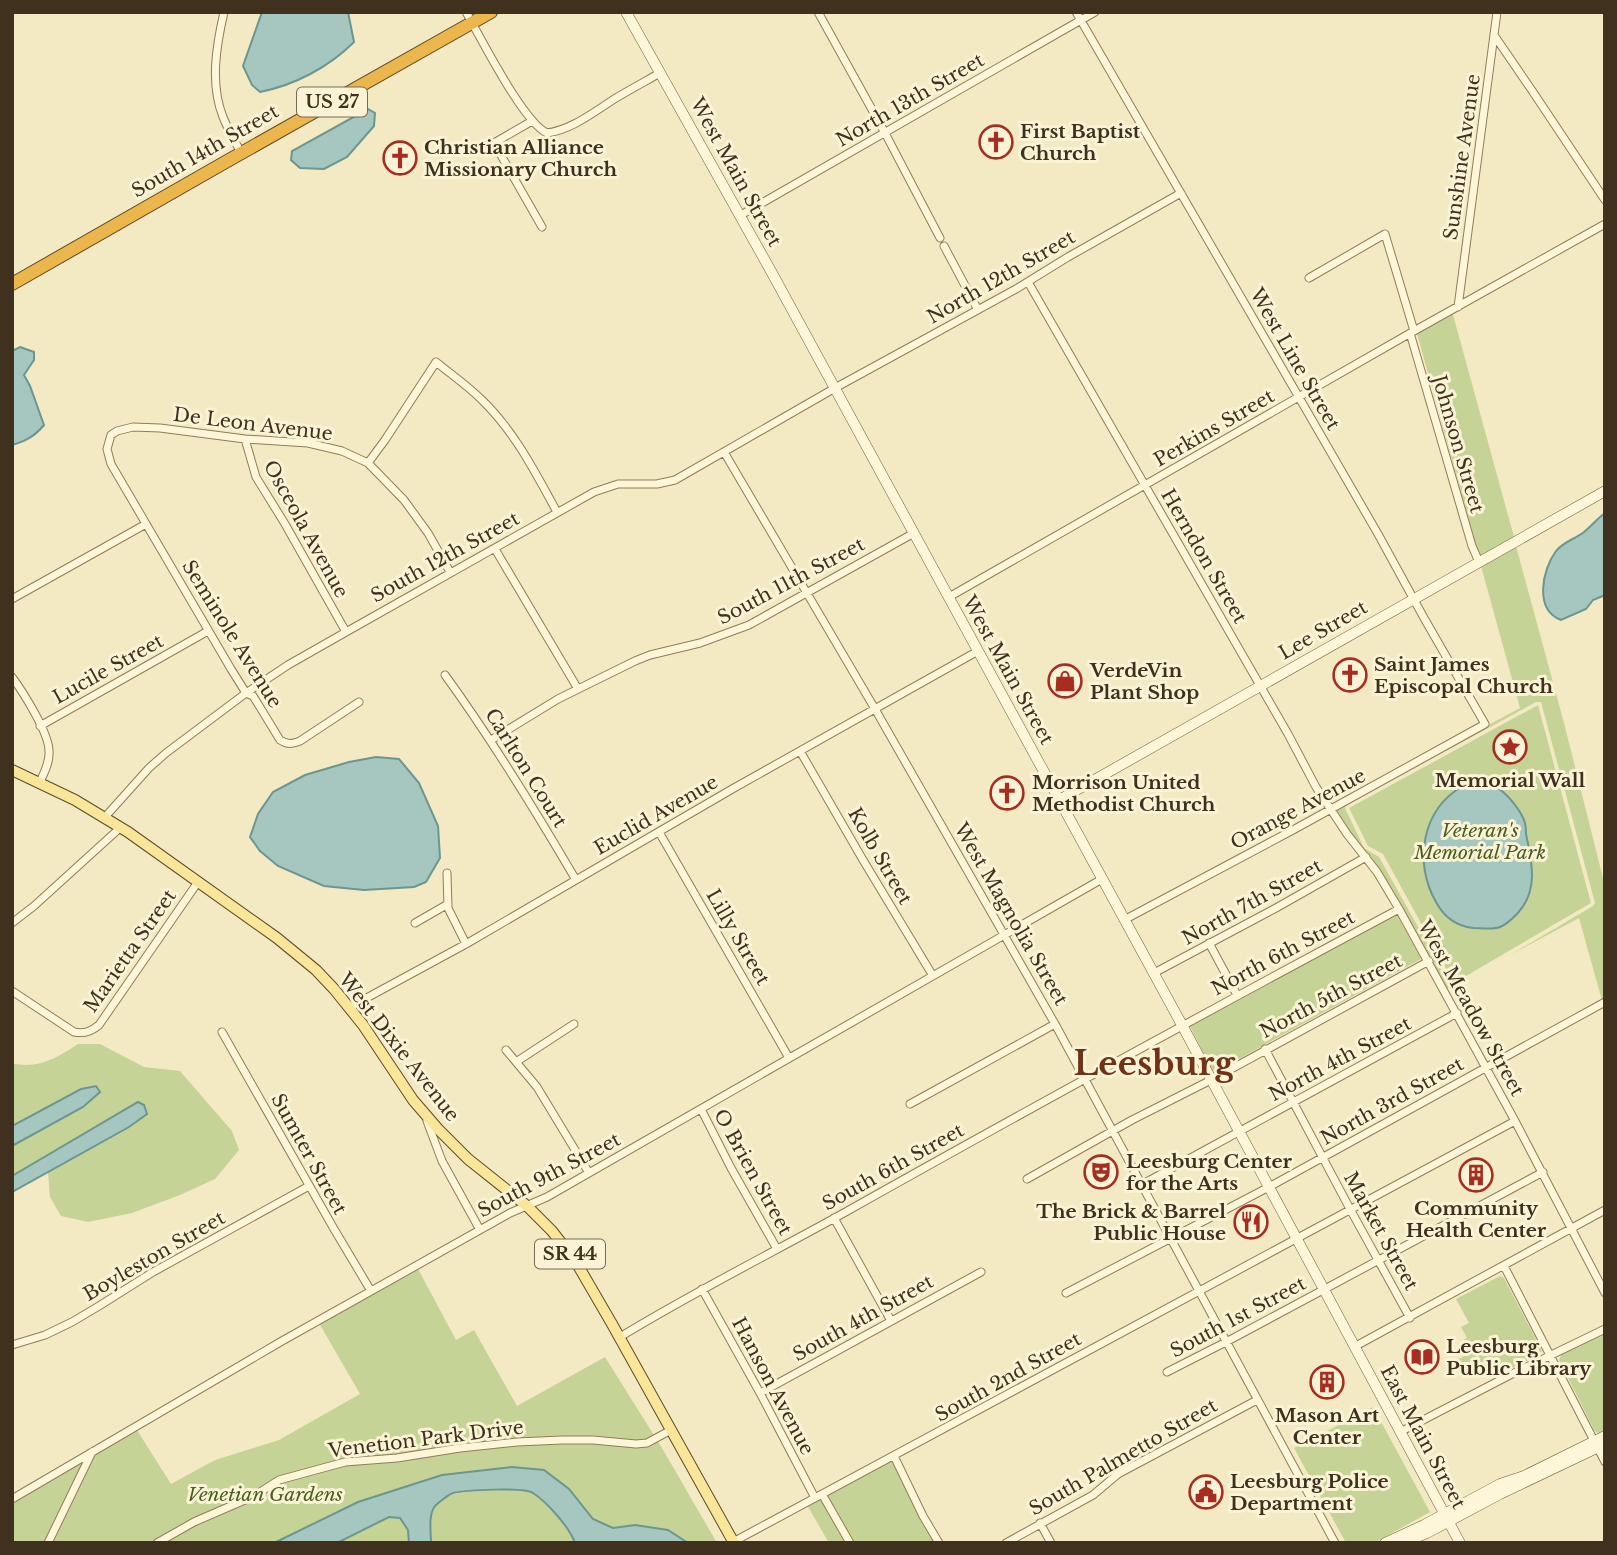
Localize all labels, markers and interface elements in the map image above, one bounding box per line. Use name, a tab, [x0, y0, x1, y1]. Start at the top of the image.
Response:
street label: North 13th Street	[832, 48, 989, 152]
street label: Sunshine Avenue	[1439, 73, 1485, 241]
road number: US 27	[297, 88, 367, 116]
street label: West Main Street	[685, 93, 787, 251]
street label: South 14th Street	[128, 99, 283, 202]
place label: First Baptist Church	[1020, 120, 1141, 165]
church icon: First Baptist Church	[977, 123, 1015, 161]
place label: Christian Alliance Missionary Church	[424, 136, 617, 181]
church icon: Christian Alliance Missionary Church	[381, 139, 419, 177]
street label: North 12th Street	[923, 225, 1080, 329]
street label: West Line Street	[1245, 283, 1345, 435]
street label: Johnson Street	[1427, 370, 1489, 516]
street label: Perkins Street	[1150, 384, 1279, 472]
street label: De Leon Avenue	[172, 403, 334, 445]
street label: Osceola Avenue	[259, 456, 353, 602]
street label: Herndon Street	[1156, 485, 1252, 628]
street label: South 12th Street	[367, 506, 524, 607]
street label: South 11th Street	[714, 532, 869, 629]
street label: Seminole Avenue	[177, 556, 287, 712]
street label: West Main Street	[957, 591, 1059, 749]
street label: Lee Street	[1275, 595, 1372, 665]
street label: Lucile Street	[49, 629, 168, 709]
place label: Saint James Episcopal Church	[1374, 653, 1553, 698]
church icon: Saint James Episcopal Church	[1331, 656, 1369, 694]
place label: VerdeVin Plant Shop	[1089, 659, 1199, 704]
shop icon: VerdeVin Plant Shop	[1046, 662, 1084, 700]
street label: Carlton Court	[480, 704, 572, 832]
place icon: Memorial Wall	[1491, 728, 1529, 766]
street label: Orange Avenue	[1226, 764, 1370, 854]
place label: Memorial Wall	[1435, 769, 1585, 792]
street label: Euclid Avenue	[590, 770, 722, 860]
place label: Morrison United Methodist Church	[1032, 771, 1216, 816]
church icon: Morrison United Methodist Church	[988, 774, 1026, 812]
street label: Kolb Street	[843, 804, 917, 909]
street label: West Magnolia Street	[949, 818, 1073, 1010]
park label: Veteran's Memorial Park	[1413, 819, 1546, 864]
street label: North 7th Street	[1178, 854, 1327, 950]
street label: Marietta Street	[79, 884, 181, 1017]
street label: Lilly Street	[701, 885, 775, 990]
street label: North 6th Street	[1207, 905, 1359, 1000]
street label: West Meadow Street	[1413, 915, 1529, 1101]
street label: North 5th Street	[1256, 949, 1407, 1043]
street label: West Dixie Avenue	[333, 967, 464, 1126]
street label: North 4th Street	[1265, 1011, 1416, 1106]
district label: Leesburg	[1073, 1043, 1235, 1084]
street label: North 3rd Street	[1317, 1052, 1468, 1150]
street label: Sumter Street	[266, 1090, 352, 1219]
street label: O Brien Street	[709, 1105, 797, 1240]
street label: South 6th Street	[818, 1118, 968, 1215]
street label: South 9th Street	[474, 1127, 625, 1222]
place label: Leesburg Center for the Arts	[1126, 1150, 1293, 1195]
theatre icon: Leesburg Center for the Arts	[1082, 1153, 1120, 1191]
building icon: Community Health Center	[1457, 1156, 1495, 1194]
street label: Market Street	[1339, 1168, 1423, 1295]
place label: Community Health Center	[1406, 1197, 1547, 1242]
place label: The Brick & Barrel Public House	[1036, 1200, 1226, 1245]
restaurant icon: The Brick & Barrel Public House	[1232, 1203, 1270, 1241]
street label: Boyleston Street	[79, 1206, 230, 1306]
road number: SR 44	[535, 1240, 605, 1268]
street label: South 4th Street	[789, 1269, 938, 1366]
street label: South 1st Street	[1166, 1271, 1310, 1362]
street label: Hanson Avenue	[727, 1313, 819, 1459]
street label: South 2nd Street	[931, 1327, 1086, 1427]
place label: Leesburg Public Library	[1446, 1335, 1592, 1380]
library icon: Leesburg Public Library	[1403, 1338, 1441, 1376]
street label: East Main Street	[1376, 1361, 1471, 1513]
building icon: Mason Art Center	[1308, 1363, 1346, 1401]
street label: South Palmetto Street	[1025, 1393, 1222, 1520]
place label: Mason Art Center	[1275, 1404, 1380, 1449]
street label: Venetion Park Drive	[326, 1416, 525, 1463]
place label: Leesburg Police Department	[1230, 1470, 1389, 1515]
public building icon: Leesburg Police Department	[1187, 1473, 1225, 1511]
park label: Venetian Gardens	[187, 1483, 343, 1506]

